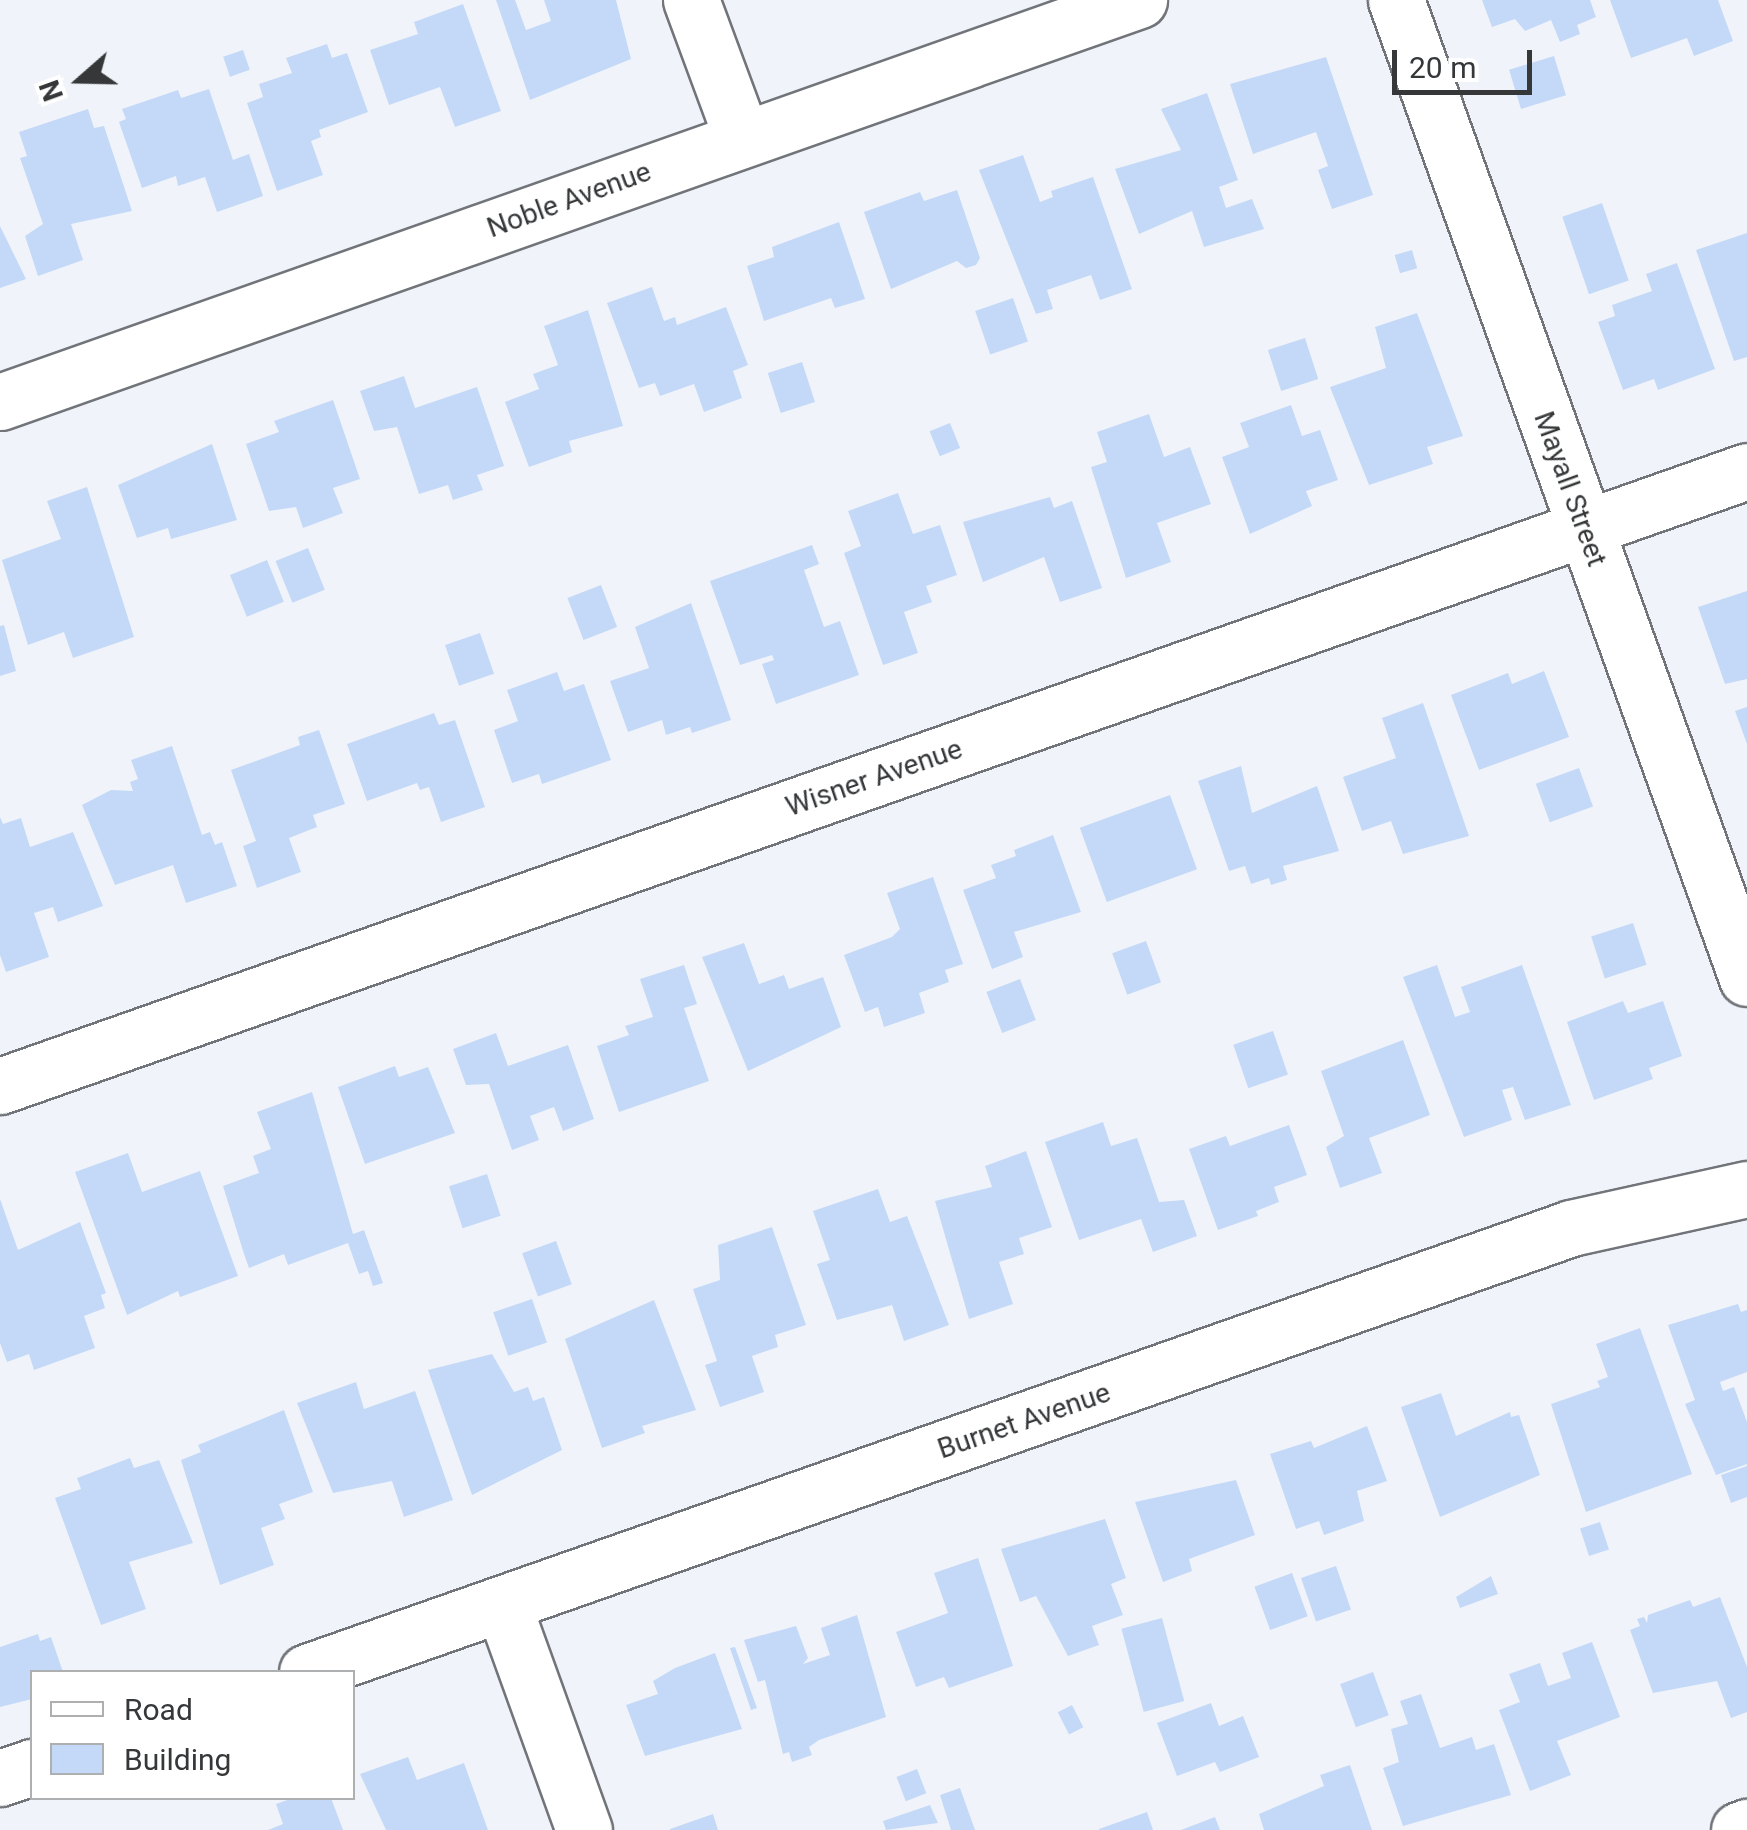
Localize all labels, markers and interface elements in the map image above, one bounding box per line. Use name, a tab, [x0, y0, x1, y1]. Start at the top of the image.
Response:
north arrow	[30, 30, 130, 130]
scale bar	[1397, 30, 1537, 92]
text: 20 m	[1409, 50, 1476, 85]
text: N	[32, 76, 70, 105]
street label: Noble Avenue	[483, 155, 655, 245]
street label: Mayall Street	[1526, 407, 1614, 571]
street label: Wisner Avenue	[781, 732, 967, 824]
street label: Burnet Avenue	[933, 1376, 1115, 1466]
legend	[30, 1670, 355, 1800]
text: Road	[124, 1692, 193, 1727]
text: Building	[124, 1742, 231, 1777]

